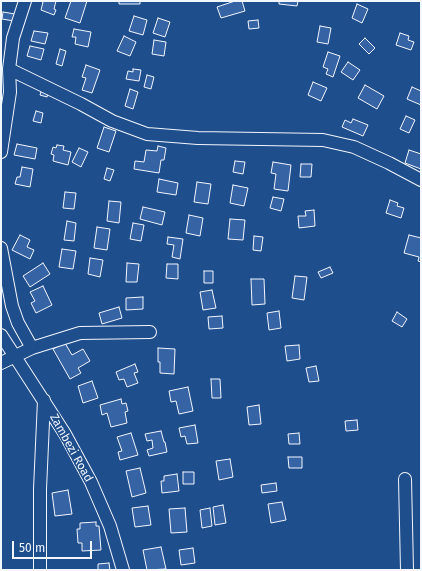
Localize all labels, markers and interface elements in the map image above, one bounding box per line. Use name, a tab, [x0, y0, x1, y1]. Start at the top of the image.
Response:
street label: Zambezi Road	[46, 411, 96, 485]
scale bar	[14, 533, 94, 559]
text: 50 m	[19, 541, 45, 555]

